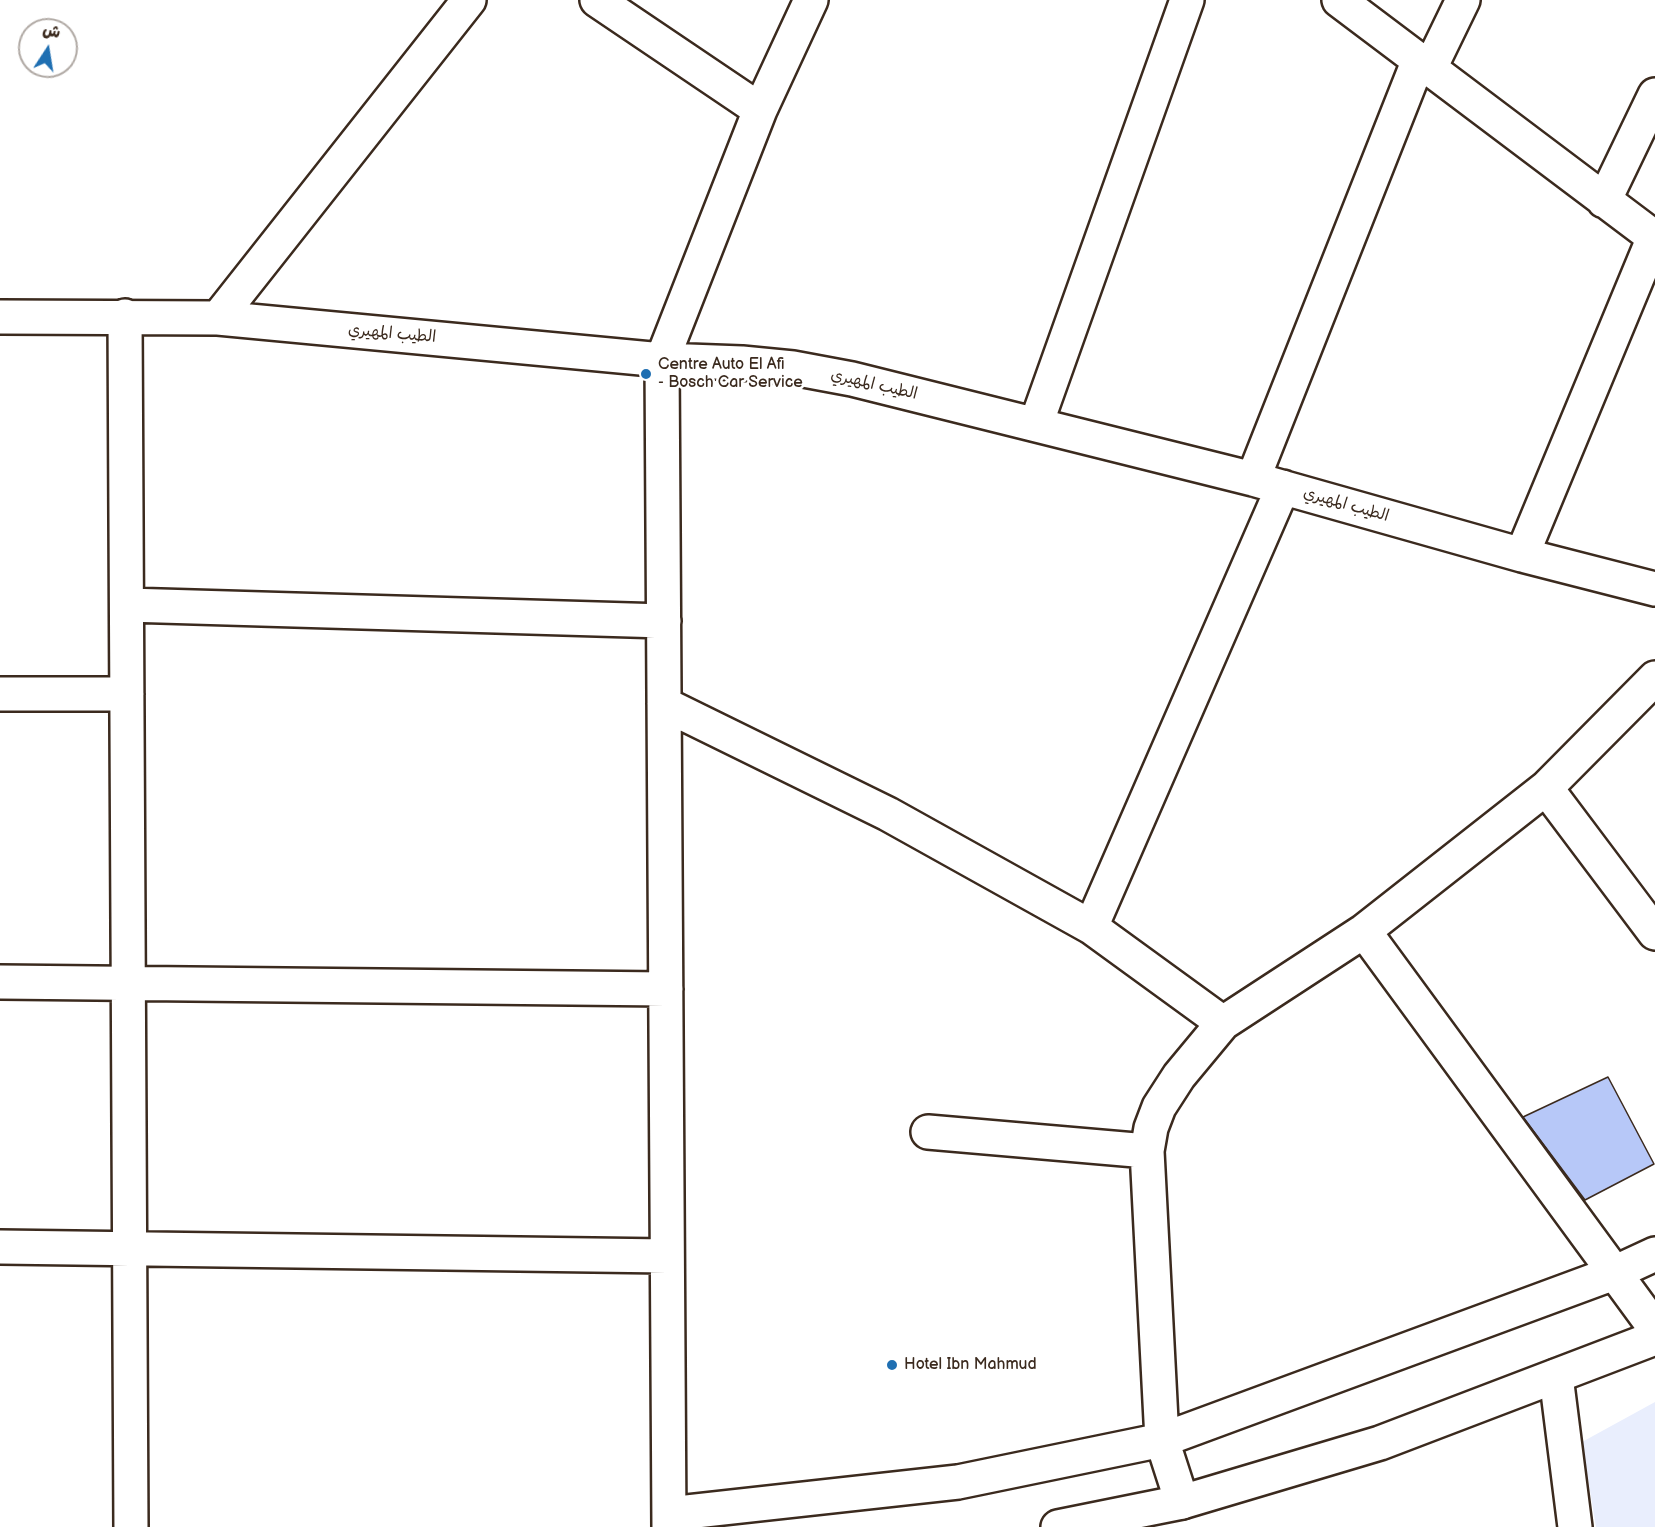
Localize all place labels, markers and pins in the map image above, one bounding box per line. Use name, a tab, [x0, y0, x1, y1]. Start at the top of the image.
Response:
place label: Centre Auto El Afi - Bosch Car Service	[658, 355, 803, 393]
marker: Centre Auto El Afi - Bosch Car Service	[639, 367, 653, 381]
place label: Hotel Ibn Mahmud	[904, 1355, 1037, 1375]
marker: Hotel Ibn Mahmud	[885, 1358, 899, 1372]

